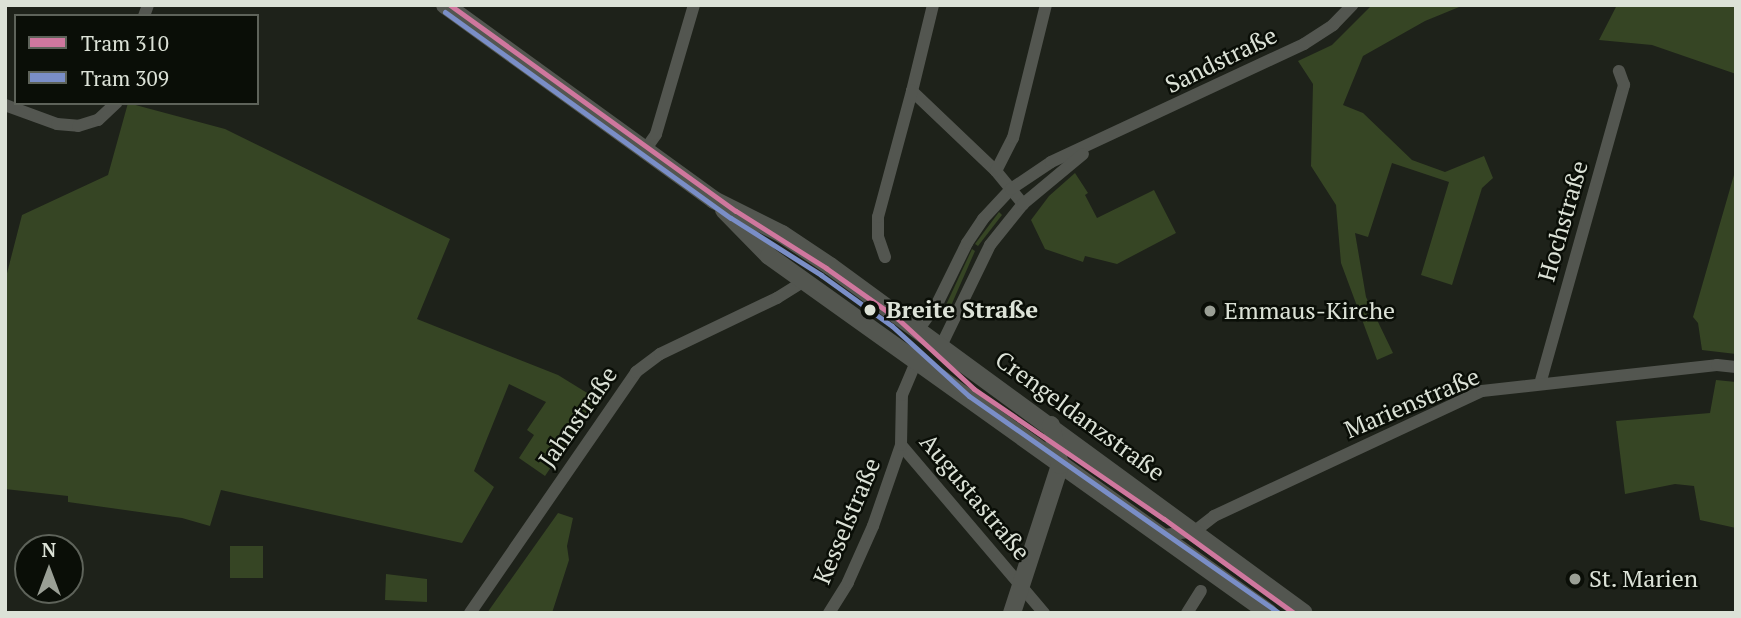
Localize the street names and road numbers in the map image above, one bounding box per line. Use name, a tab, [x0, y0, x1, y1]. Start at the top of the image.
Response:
street label: Sandstraße	[1161, 21, 1281, 99]
street label: Hochstraße	[1532, 157, 1594, 285]
street label: Crengeldanzstraße	[990, 345, 1170, 487]
street label: Jahnstraße	[533, 361, 623, 473]
street label: Marienstraße	[1340, 362, 1484, 444]
street label: Augustastraße	[914, 428, 1036, 566]
street label: Kesselstraße	[807, 453, 887, 589]

